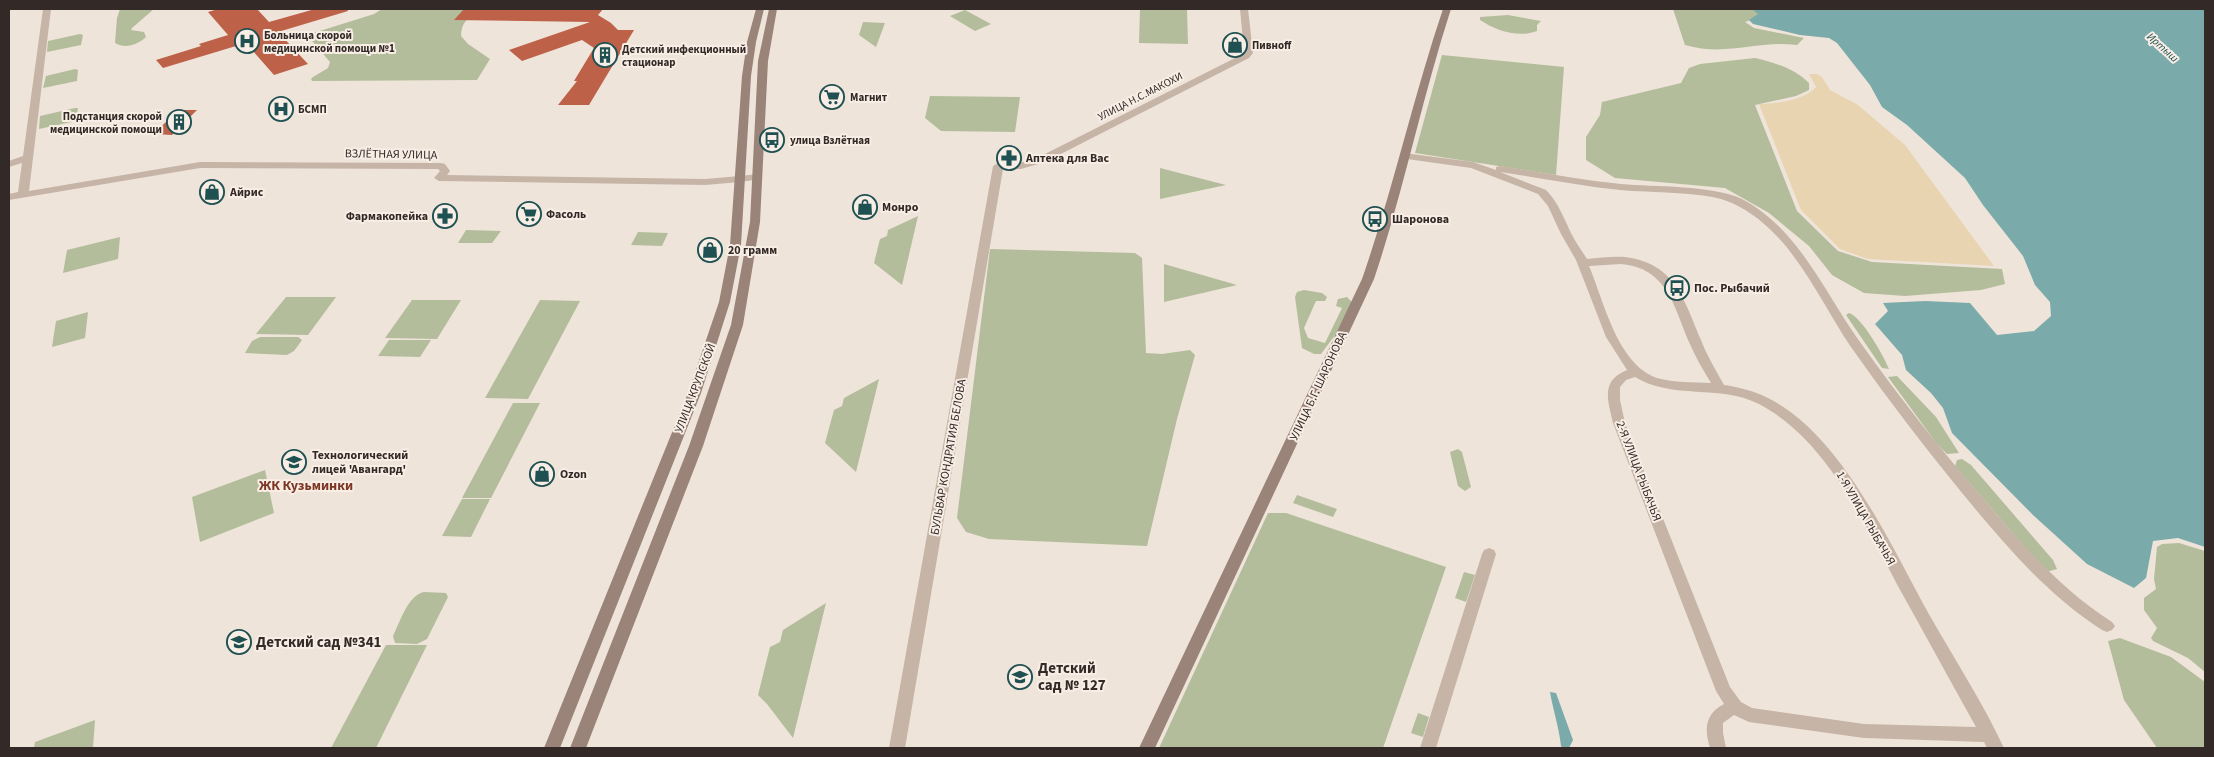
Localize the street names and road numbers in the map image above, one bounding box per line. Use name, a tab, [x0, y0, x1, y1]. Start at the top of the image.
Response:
street label: УЛИЦА Н.С.МАКОХИ	[1095, 69, 1185, 124]
street label: ВЗЛЁТНАЯ УЛИЦА	[345, 145, 438, 164]
street label: УЛИЦА Б.Г. ШАРОНОВА	[1286, 329, 1351, 443]
street label: УЛИЦА КРУПСКОЙ	[671, 341, 720, 435]
street label: БУЛЬВАР КОНДРАТИЯ БЕЛОВА	[926, 377, 971, 536]
street label: 2-Я УЛИЦА РЫБАЧЬЯ	[1612, 419, 1665, 524]
street label: 1-Я УЛИЦА РЫБАЧЬЯ	[1832, 468, 1899, 568]

